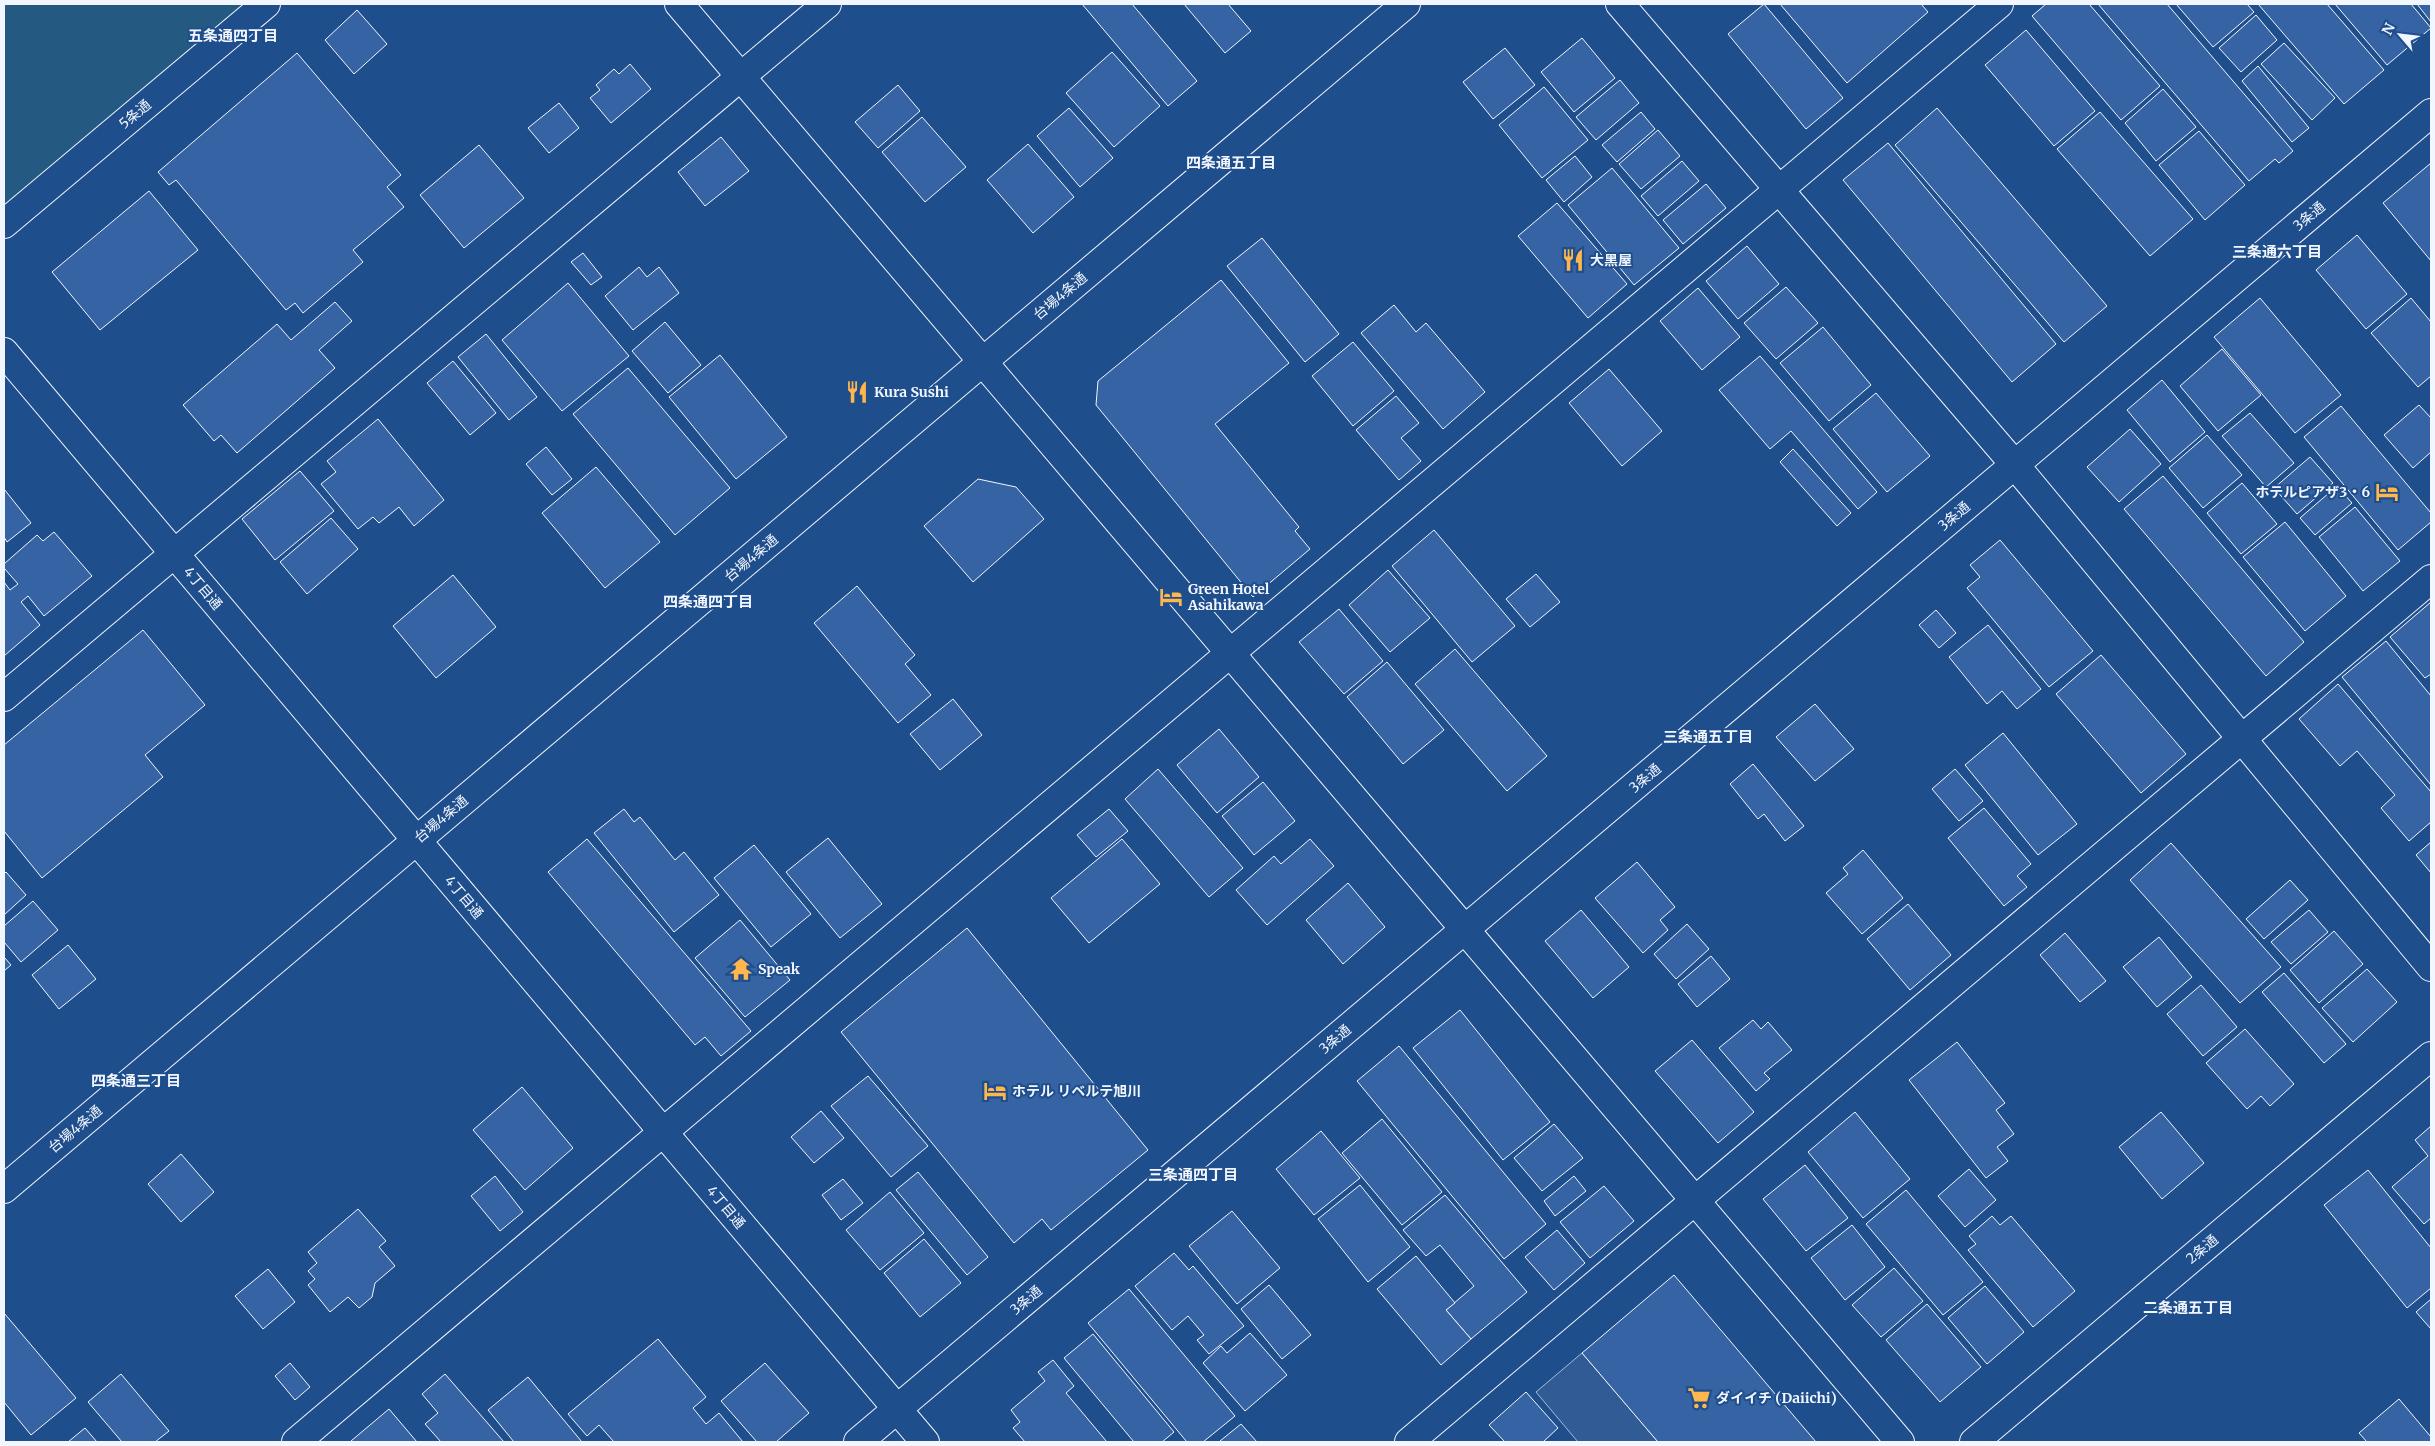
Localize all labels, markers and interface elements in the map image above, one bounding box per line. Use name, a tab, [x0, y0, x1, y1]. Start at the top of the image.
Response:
north arrow	[2375, 10, 2425, 60]
text: N	[2378, 20, 2399, 38]
district label: 五条通四丁目	[188, 26, 278, 45]
street label: 5条通	[115, 95, 155, 133]
district label: 四条通五丁目	[1186, 153, 1276, 172]
street label: 3条通	[2289, 198, 2329, 234]
district label: 三条通六丁目	[2232, 242, 2322, 261]
restaurant icon: 大黑屋	[1560, 247, 1586, 273]
place label: 大黑屋	[1590, 251, 1632, 269]
street label: 台場4条通	[1029, 268, 1091, 324]
restaurant icon: Kura Sushi	[844, 379, 870, 405]
place label: Kura Sushi	[874, 383, 949, 401]
hotel icon: ホテルピアザ3・6	[2374, 479, 2400, 505]
place label: ホテルピアザ3・6	[2255, 483, 2370, 501]
street label: 3条通	[1934, 498, 1974, 534]
street label: 台場4条通	[720, 530, 782, 586]
street label: 4丁目通	[180, 563, 226, 613]
place label: Green Hotel Asahikawa	[1187, 580, 1270, 614]
hotel icon: Green Hotel Asahikawa	[1158, 584, 1184, 610]
district label: 四条通四丁目	[663, 592, 753, 611]
district label: 三条通五丁目	[1663, 727, 1753, 746]
street label: 3条通	[1625, 760, 1665, 796]
street label: 台場4条通	[410, 791, 472, 847]
street label: 4丁目通	[441, 872, 487, 922]
temple icon: Speak	[728, 956, 754, 982]
place label: Speak	[758, 960, 801, 978]
street label: 3条通	[1315, 1021, 1355, 1057]
district label: 四条通三丁目	[91, 1071, 181, 1090]
hotel icon: ホテル リベルテ旭川	[982, 1078, 1008, 1104]
place label: ホテル リベルテ旭川	[1012, 1082, 1141, 1100]
street label: 台場4条通	[44, 1101, 106, 1157]
district label: 三条通四丁目	[1148, 1165, 1238, 1184]
street label: 4丁目通	[703, 1182, 749, 1232]
street label: 2条通	[2182, 1230, 2222, 1268]
street label: 3条通	[1006, 1282, 1046, 1318]
district label: 二条通五丁目	[2143, 1298, 2233, 1317]
supermarket icon: ダイイチ (Daiichi)	[1686, 1385, 1712, 1411]
place label: ダイイチ (Daiichi)	[1716, 1389, 1837, 1407]

